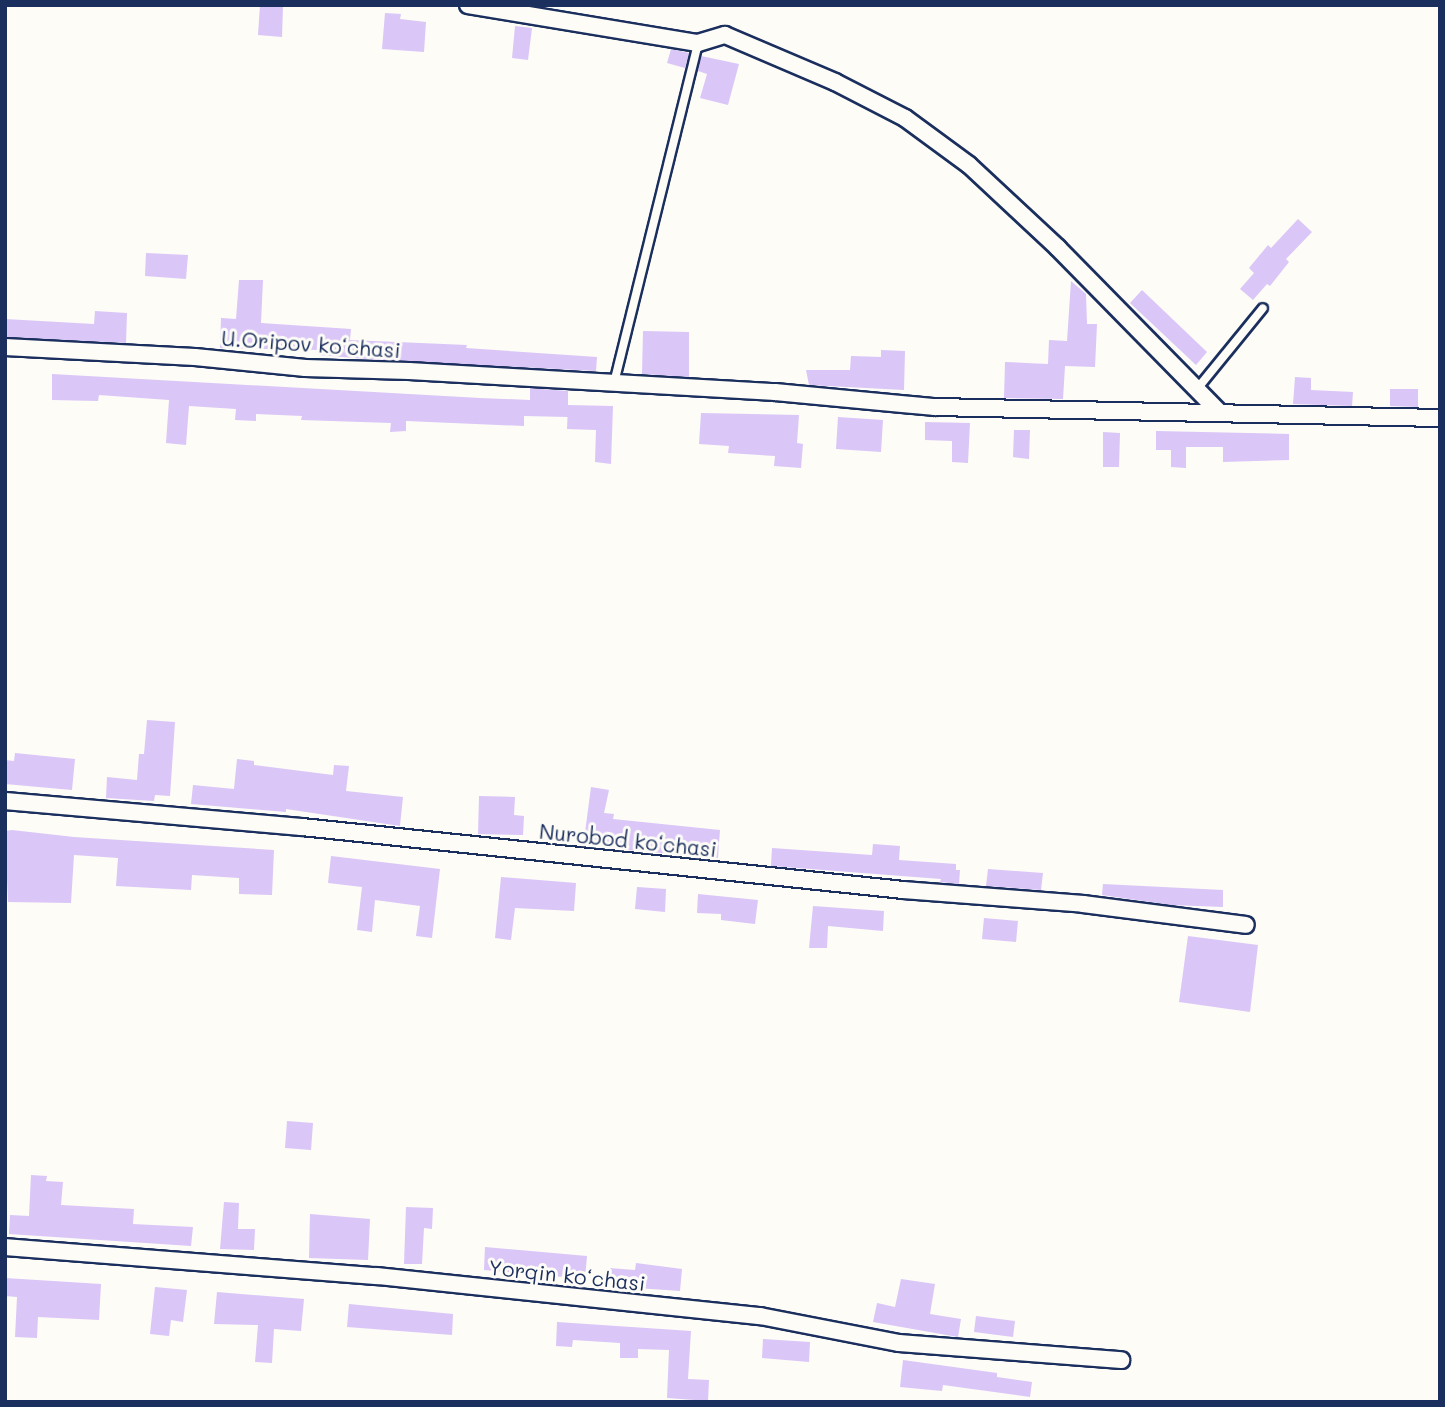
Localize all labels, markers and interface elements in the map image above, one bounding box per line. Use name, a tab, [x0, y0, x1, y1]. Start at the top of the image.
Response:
street label: U.Oripov koʻchasi	[221, 325, 401, 363]
street label: Nurobod koʻchasi	[538, 818, 718, 862]
street label: Yorqin koʻchasi	[487, 1254, 647, 1296]

